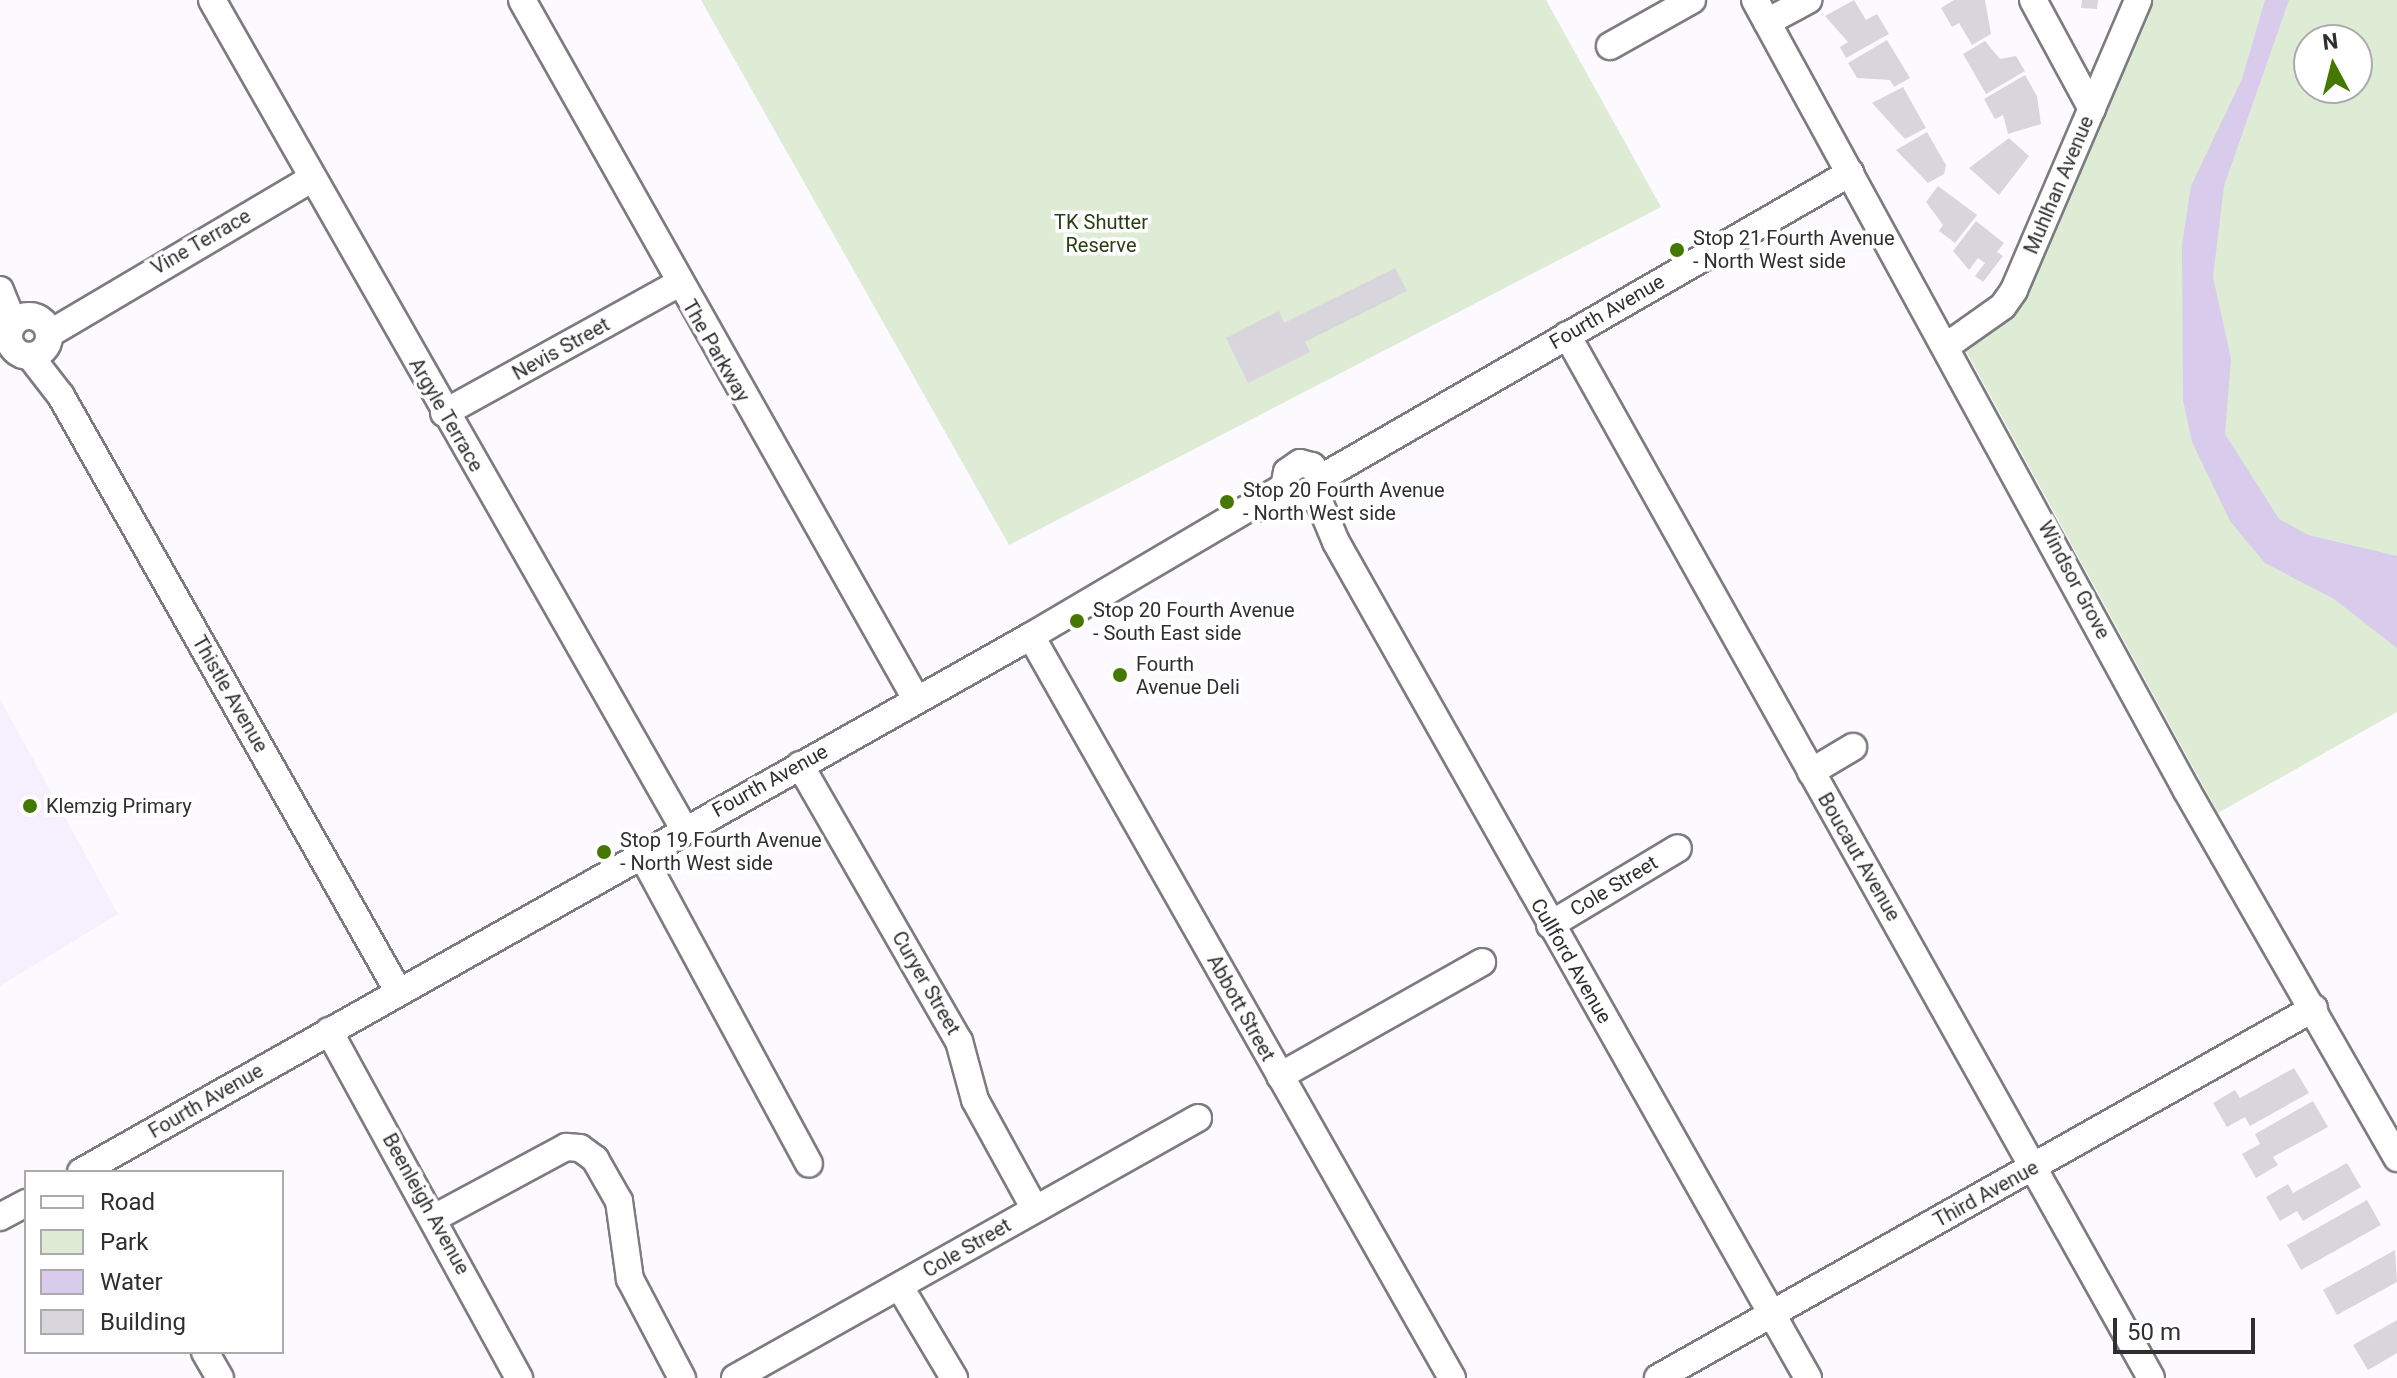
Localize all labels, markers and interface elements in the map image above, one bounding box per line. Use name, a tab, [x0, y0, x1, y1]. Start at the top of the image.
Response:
north arrow	[2293, 24, 2373, 104]
text: N	[2321, 28, 2339, 55]
street label: Muhlhan Avenue	[2019, 112, 2099, 258]
street label: Vine Terrace	[147, 204, 255, 280]
park label: TK Shutter Reserve	[1054, 210, 1148, 257]
place label: Stop 21 Fourth Avenue - North West side	[1693, 226, 1895, 273]
marker: Stop 21 Fourth Avenue - North West side	[1668, 241, 1686, 259]
street label: Fourth Avenue	[1545, 269, 1669, 355]
street label: The Parkway	[677, 296, 755, 406]
street label: Nevis Street	[508, 312, 614, 386]
street label: Argyle Terrace	[404, 354, 488, 476]
place label: Stop 20 Fourth Avenue - North West side	[1243, 478, 1445, 525]
marker: Stop 20 Fourth Avenue - North West side	[1218, 493, 1236, 511]
street label: Windsor Grove	[2033, 517, 2115, 643]
place label: Stop 20 Fourth Avenue - South East side	[1093, 598, 1295, 645]
marker: Stop 20 Fourth Avenue - South East side	[1068, 612, 1086, 630]
street label: Thistle Avenue	[187, 631, 273, 757]
place label: Fourth Avenue Deli	[1136, 652, 1240, 699]
marker: Fourth Avenue Deli	[1111, 666, 1129, 684]
street label: Fourth Avenue	[708, 739, 832, 823]
street label: Boucaut Avenue	[1813, 789, 1905, 925]
place label: Klemzig Primary	[46, 794, 192, 818]
marker: Klemzig Primary	[21, 797, 39, 815]
place label: Stop 19 Fourth Avenue - North West side	[620, 828, 822, 875]
marker: Stop 19 Fourth Avenue - North West side	[595, 843, 613, 861]
street label: Cole Street	[1566, 851, 1662, 921]
street label: Cullford Avenue	[1526, 894, 1616, 1028]
street label: Curyer Street	[887, 927, 965, 1039]
street label: Abbott Street	[1202, 951, 1280, 1065]
street label: Fourth Avenue	[144, 1058, 268, 1144]
street label: Beenleigh Avenue	[377, 1129, 475, 1279]
street label: Third Avenue	[1929, 1155, 2043, 1233]
legend	[24, 1170, 284, 1354]
text: Road	[100, 1188, 155, 1216]
street label: Cole Street	[919, 1213, 1015, 1283]
text: Park	[100, 1228, 148, 1256]
text: Water	[100, 1268, 163, 1296]
scale bar	[2117, 1302, 2259, 1352]
text: Building	[100, 1308, 186, 1336]
text: 50 m	[2127, 1318, 2181, 1346]

